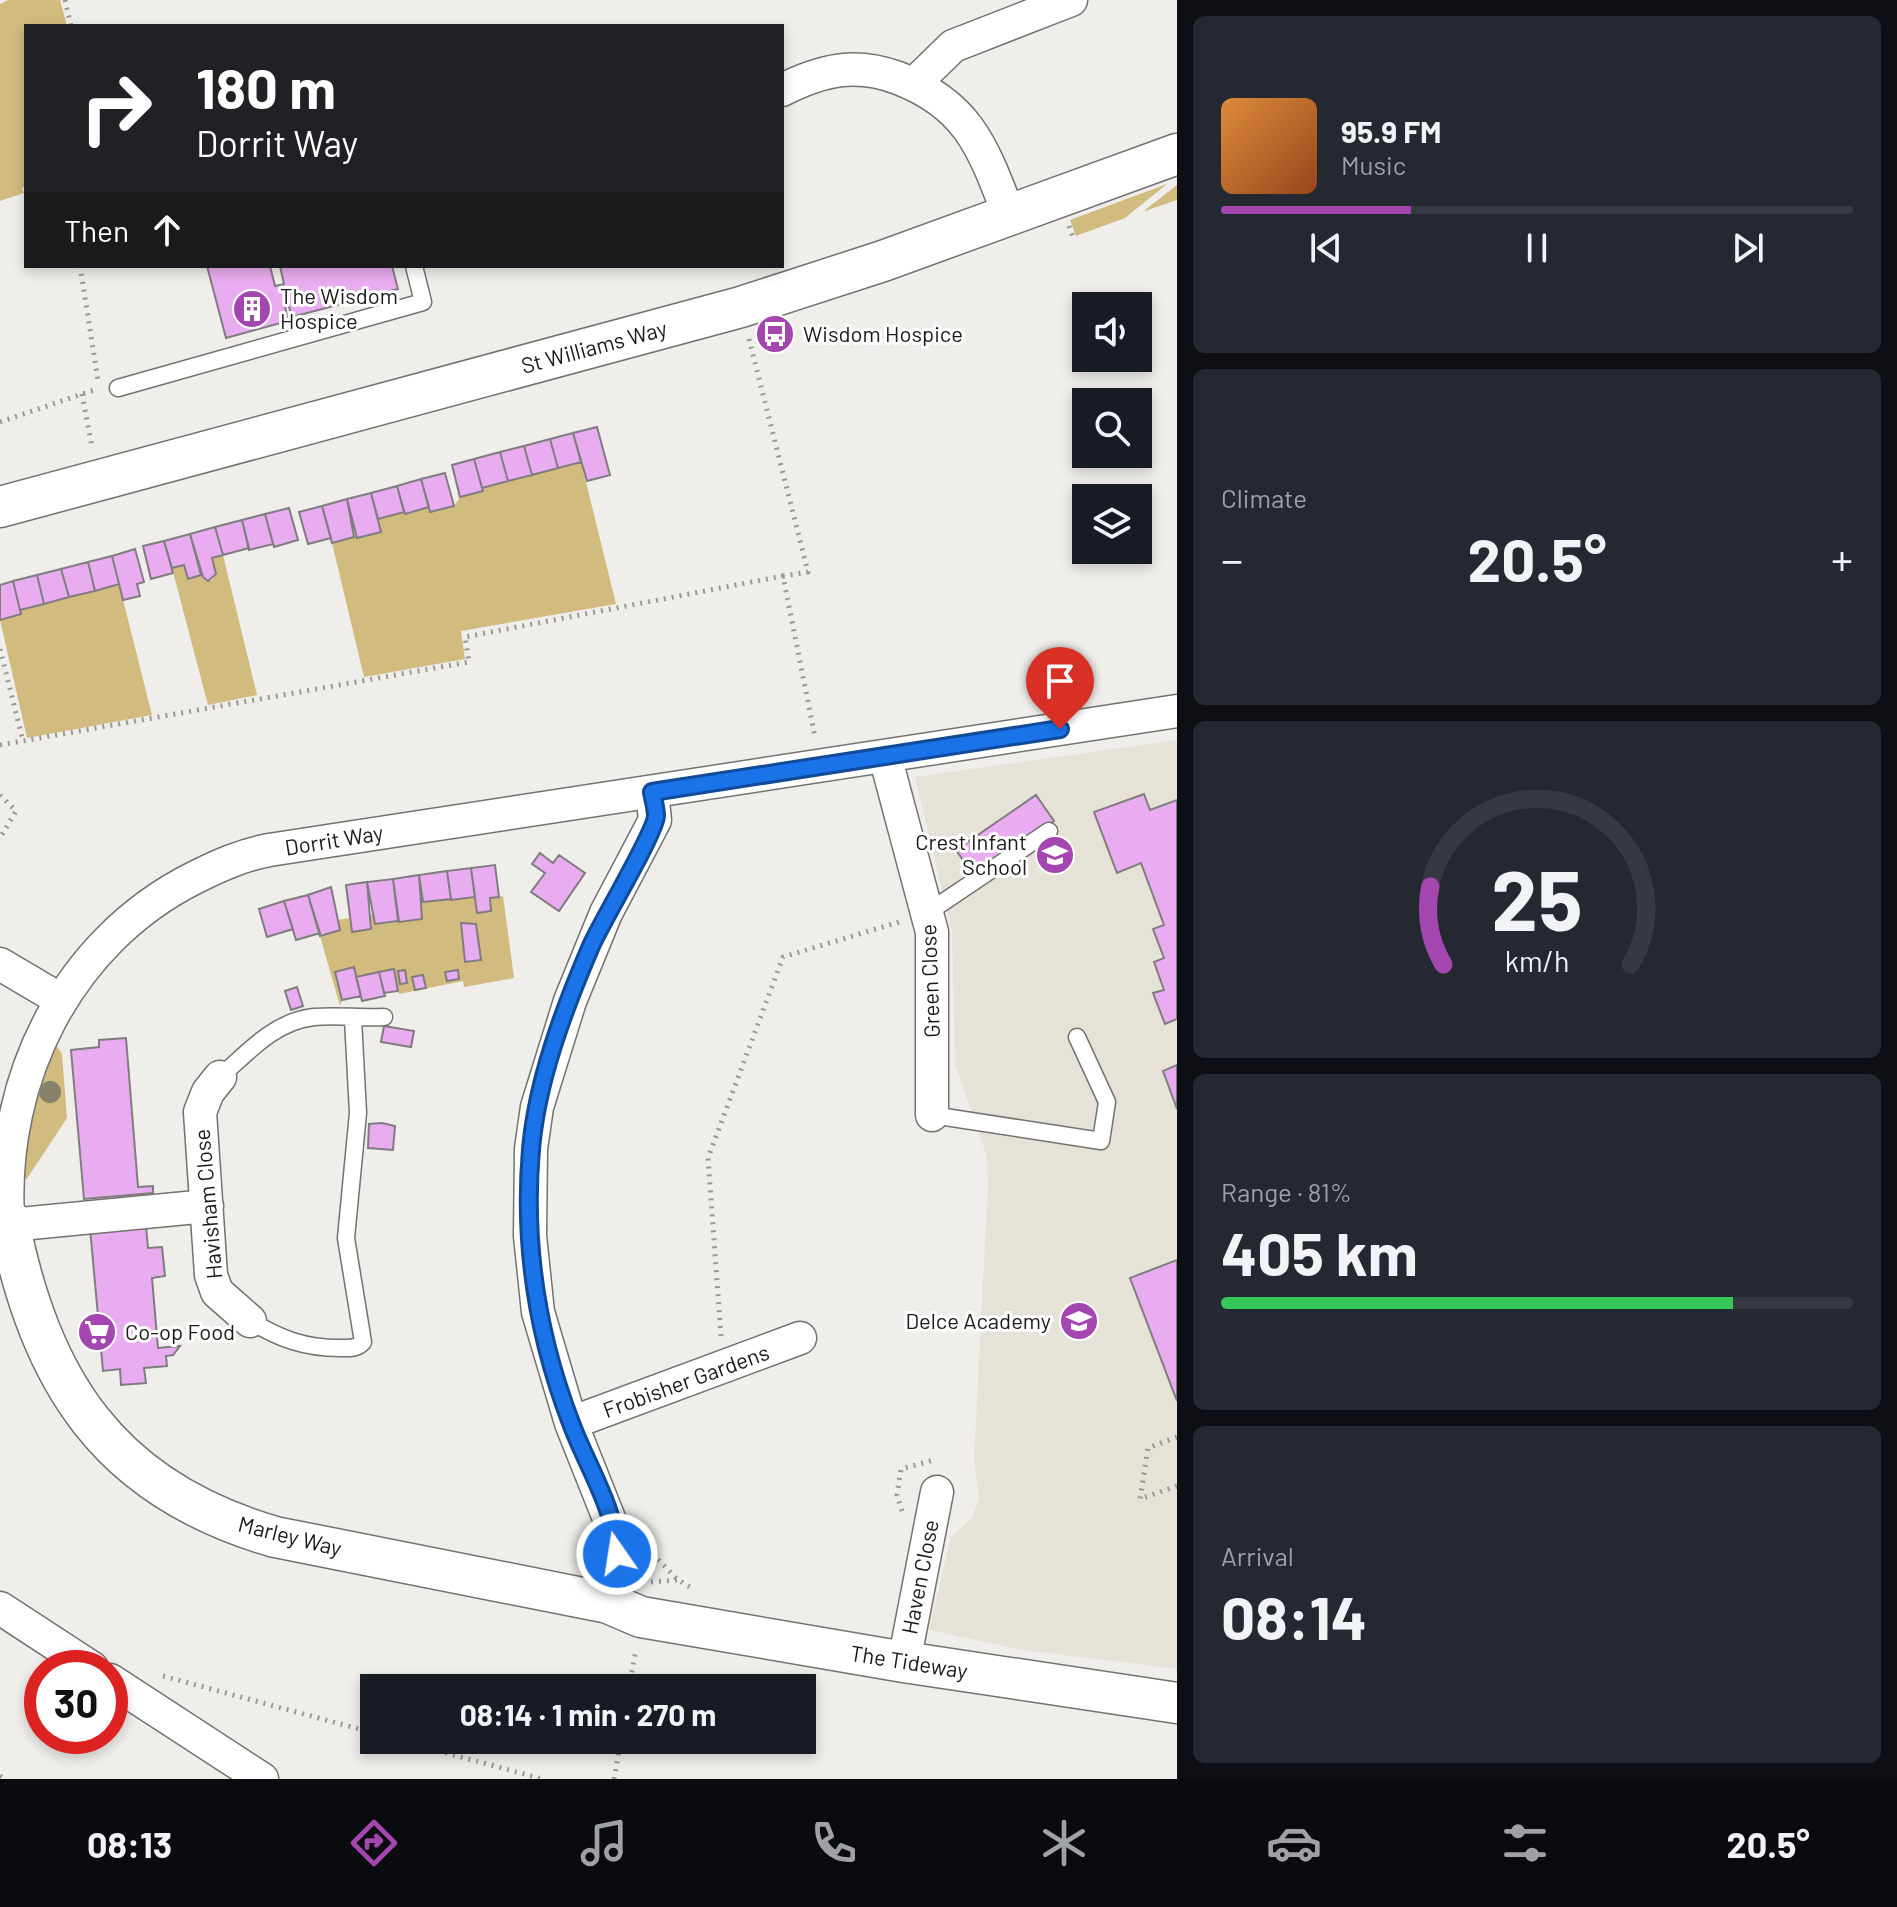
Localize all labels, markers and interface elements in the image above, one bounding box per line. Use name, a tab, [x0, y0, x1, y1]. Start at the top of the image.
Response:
text: 180 m	[196, 53, 336, 120]
icon: right	[64, 56, 168, 160]
text: 95.9 FM	[1341, 113, 1441, 149]
text: Dorrit Way	[196, 121, 358, 164]
text: Music	[1341, 149, 1406, 180]
icon: ahead	[145, 208, 189, 252]
text: Then	[64, 212, 129, 248]
icon: previous	[1304, 226, 1348, 270]
icon: pause	[1515, 226, 1559, 270]
icon: next	[1726, 226, 1770, 270]
place label: The Wisdom Hospice	[280, 282, 398, 333]
building icon: The Wisdom Hospice	[231, 288, 273, 330]
map controls	[1072, 292, 1152, 564]
button: sound	[1072, 292, 1152, 372]
bus stop icon: Wisdom Hospice	[754, 313, 796, 355]
street label: St Williams Way	[518, 314, 669, 378]
place label: Wisdom Hospice	[803, 320, 963, 346]
button: search	[1072, 388, 1152, 468]
text: Climate	[1221, 482, 1307, 513]
button: layers	[1072, 484, 1152, 564]
text: 20.5°	[1468, 522, 1606, 594]
text: −	[1221, 532, 1243, 585]
text: +	[1831, 532, 1853, 585]
pin	[1026, 647, 1094, 729]
icon: arrive	[1038, 659, 1082, 703]
street label: Dorrit Way	[283, 818, 385, 860]
place label: Crest Infant School	[915, 828, 1027, 879]
school or university icon: Crest Infant School	[1034, 834, 1076, 876]
text: 25	[1491, 848, 1583, 948]
street label: Green Close	[914, 924, 944, 1038]
text: km/h	[1505, 944, 1569, 979]
street label: Havisham Close	[187, 1128, 227, 1280]
text: Range · 81%	[1221, 1176, 1352, 1207]
text: 405 km	[1221, 1216, 1418, 1288]
school or university icon: Delce Academy	[1058, 1300, 1100, 1342]
place label: Delce Academy	[905, 1307, 1051, 1333]
supermarket icon: Co-op Food	[76, 1311, 118, 1353]
place label: Co-op Food	[125, 1318, 235, 1344]
street label: Frobisher Gardens	[599, 1338, 772, 1422]
street label: Marley Way	[236, 1510, 345, 1560]
position arrow	[575, 1512, 659, 1596]
street label: Haven Close	[895, 1517, 943, 1636]
text: Arrival	[1221, 1540, 1294, 1571]
text: 08:14	[1221, 1580, 1367, 1652]
street label: The Tideway	[849, 1639, 970, 1683]
speed limit sign: 30	[24, 1650, 128, 1754]
text: 08:14 · 1 min · 270 m	[460, 1696, 716, 1732]
icon: directions	[346, 1815, 402, 1871]
icon: music	[576, 1815, 632, 1871]
icon: phone	[806, 1815, 862, 1871]
icon: climate	[1036, 1815, 1092, 1871]
icon: car	[1266, 1815, 1322, 1871]
icon: filters	[1497, 1815, 1553, 1871]
text: 08:13	[87, 1822, 172, 1865]
text: 20.5°	[1727, 1822, 1810, 1865]

